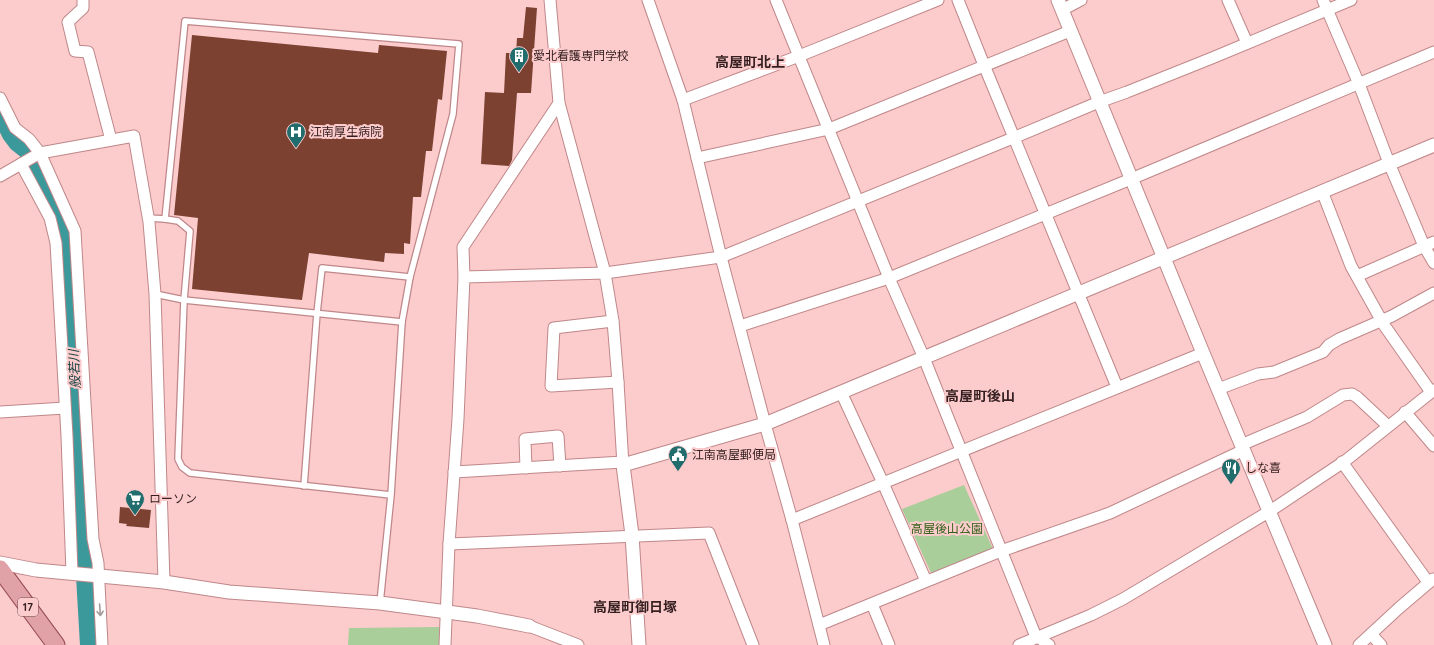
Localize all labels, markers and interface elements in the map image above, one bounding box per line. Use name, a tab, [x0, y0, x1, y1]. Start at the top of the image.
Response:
building icon: 愛北看護専門学校	[508, 45, 530, 73]
place label: 愛北看護専門学校	[533, 48, 629, 63]
district label: 高屋町北上	[715, 53, 785, 71]
hospital icon: 江南厚生病院	[285, 121, 307, 149]
place label: 江南厚生病院	[310, 124, 382, 139]
water label: 般若川	[65, 347, 83, 389]
district label: 高屋町後山	[945, 387, 1015, 405]
public building icon: 江南高屋郵便局	[667, 444, 689, 472]
place label: 江南高屋郵便局	[692, 447, 776, 462]
restaurant icon: しな喜	[1220, 457, 1242, 485]
place label: しな喜	[1245, 460, 1281, 475]
supermarket icon: ローソン	[124, 488, 146, 516]
place label: ローソン	[149, 491, 197, 506]
park label: 高屋後山公園	[911, 521, 983, 536]
road number: 17	[18, 598, 38, 616]
district label: 高屋町御日塚	[593, 598, 677, 616]
one-way arrow	[97, 603, 104, 616]

